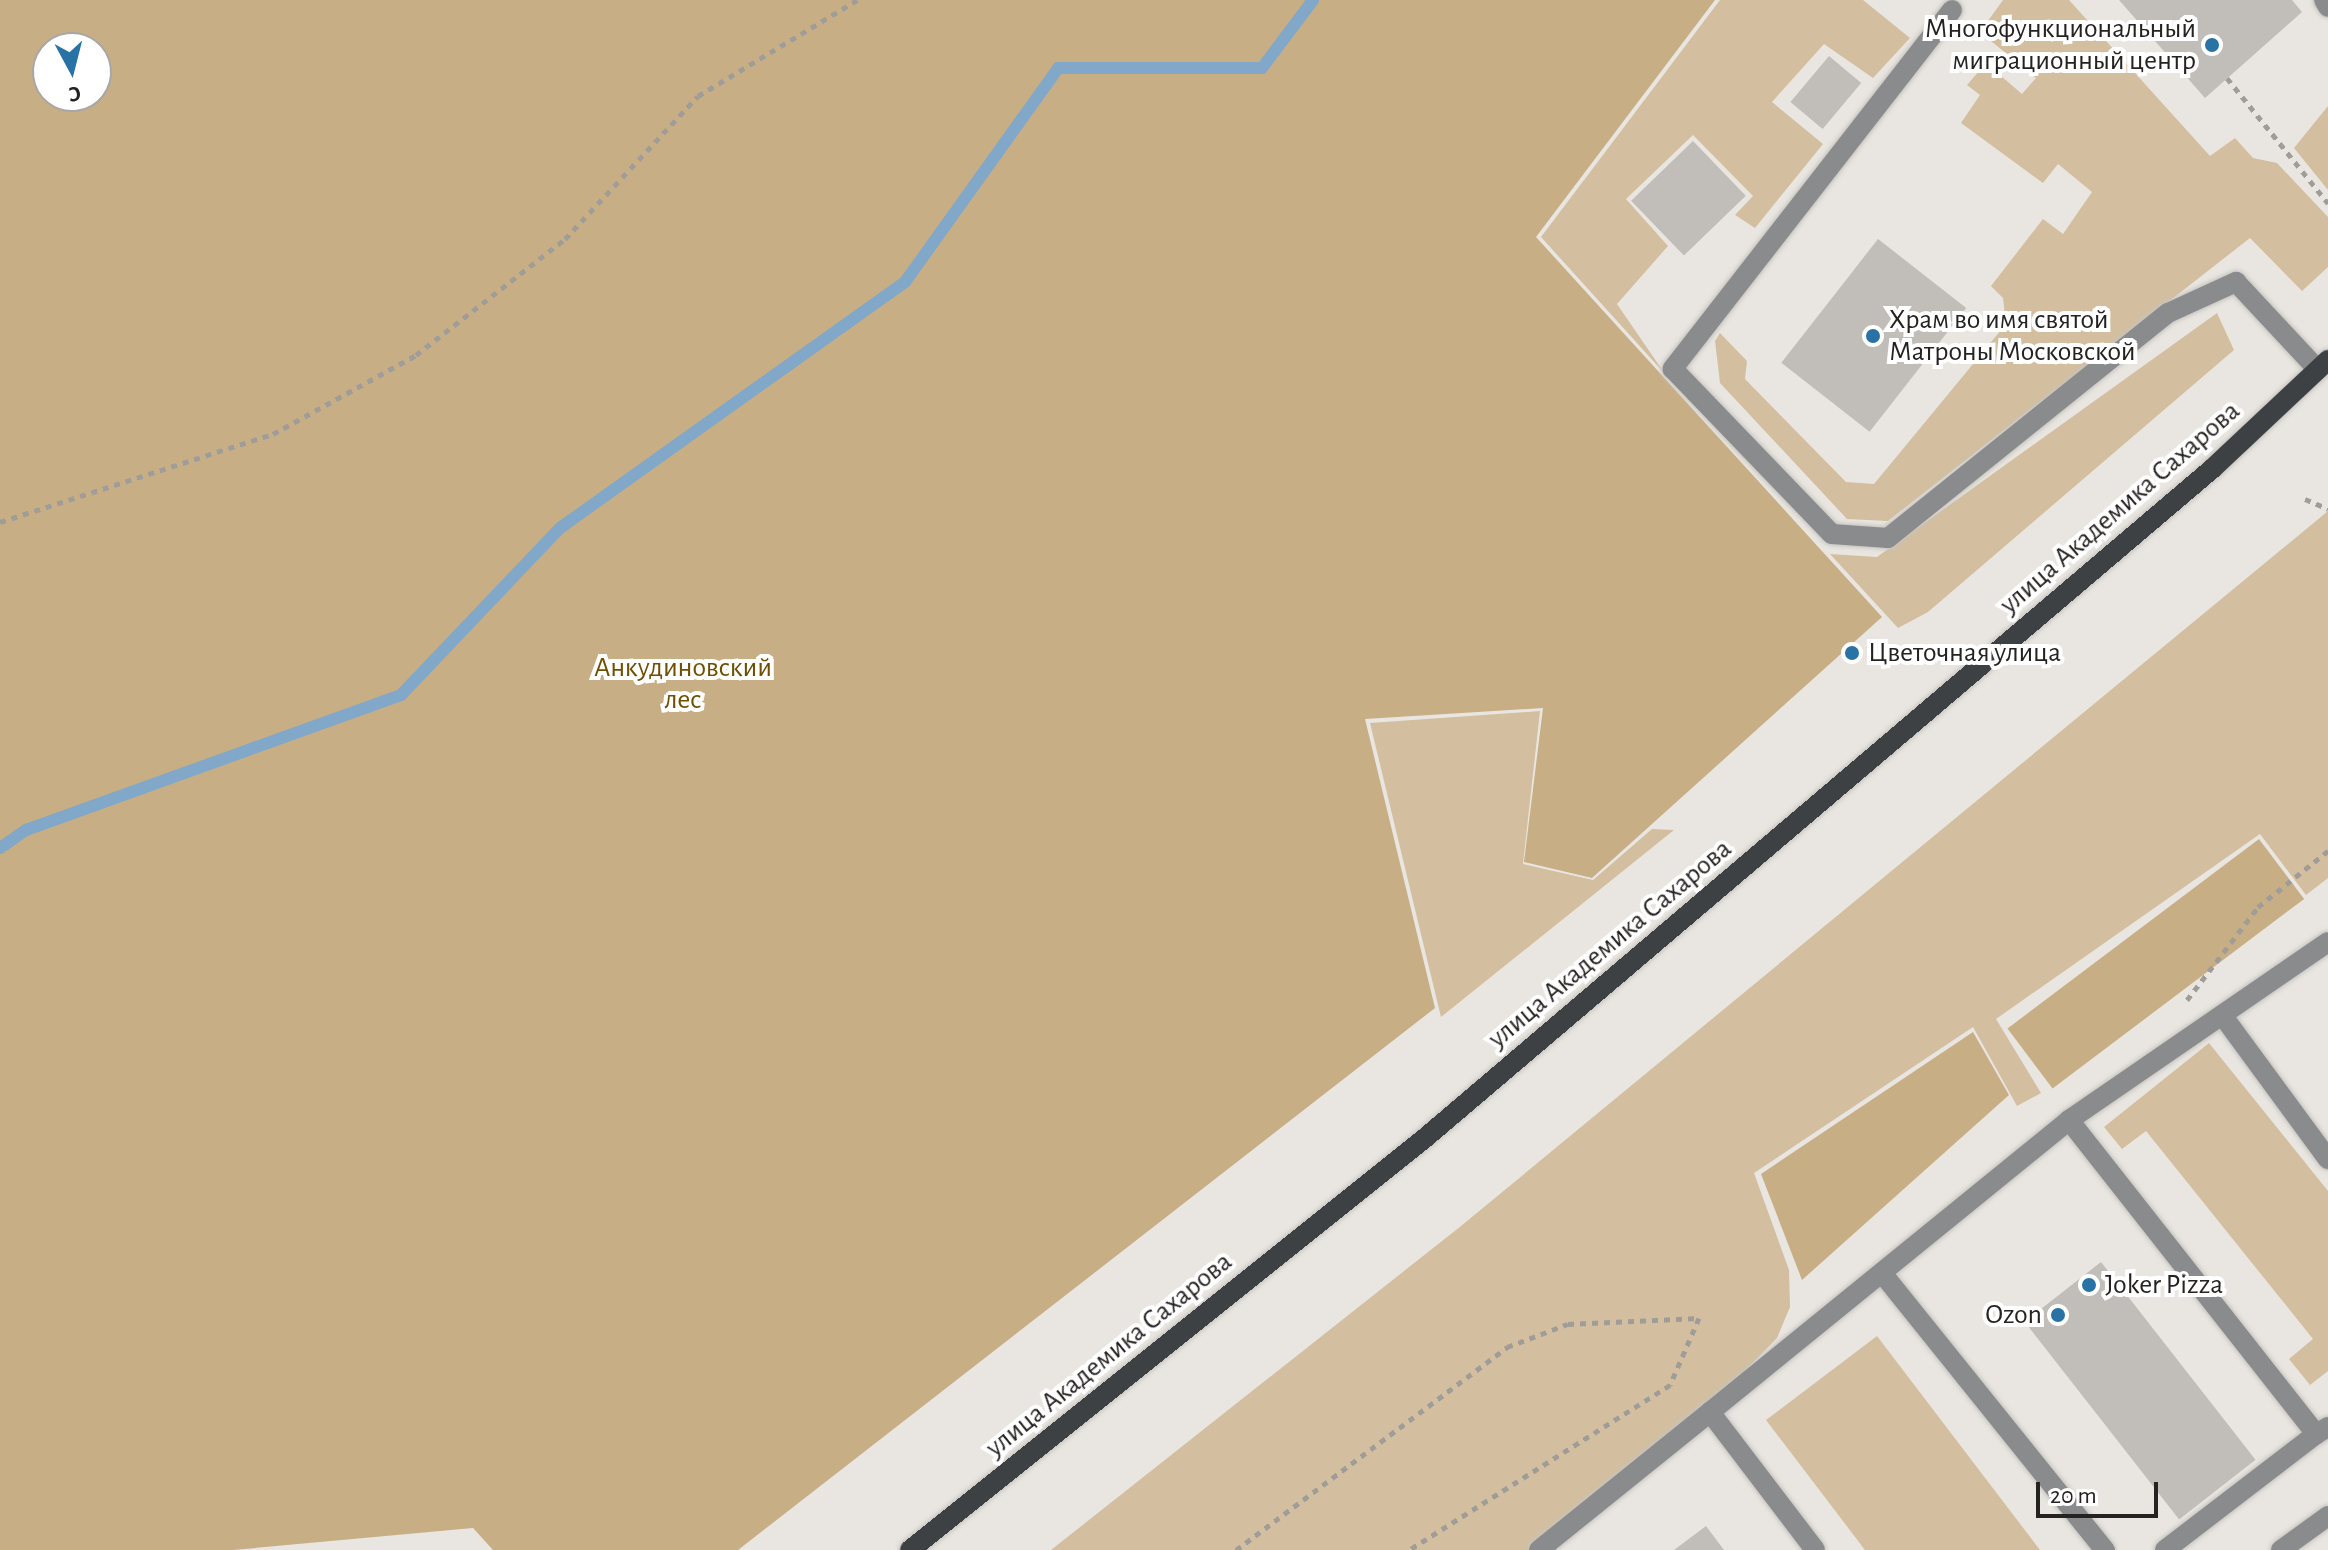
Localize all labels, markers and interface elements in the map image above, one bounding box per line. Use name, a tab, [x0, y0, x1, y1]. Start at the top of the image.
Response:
place label: Многофункциональный миграционный центр	[1925, 12, 2196, 78]
north arrow	[32, 32, 112, 112]
marker: Многофункциональный миграционный центр	[2203, 36, 2221, 54]
text: С	[67, 82, 82, 105]
place label: Храм во имя святой Матроны Московской	[1889, 303, 2136, 369]
marker: Храм во имя святой Матроны Московской	[1864, 327, 1882, 345]
street label: улица Академика Сахарова	[1993, 395, 2247, 621]
place label: Цветочная улица	[1868, 636, 2061, 670]
marker: Цветочная улица	[1843, 644, 1861, 662]
park label: Анкудиновский лес	[594, 651, 772, 717]
street label: улица Академика Сахарова	[1482, 832, 1738, 1056]
street label: улица Академика Сахарова	[979, 1245, 1239, 1465]
place label: Joker Pizza	[2105, 1268, 2223, 1302]
marker: Joker Pizza	[2080, 1276, 2098, 1294]
place label: Ozon	[1985, 1298, 2042, 1332]
marker: Ozon	[2049, 1306, 2067, 1324]
scale bar	[2040, 1466, 2162, 1516]
text: 20 m	[2050, 1484, 2097, 1508]

